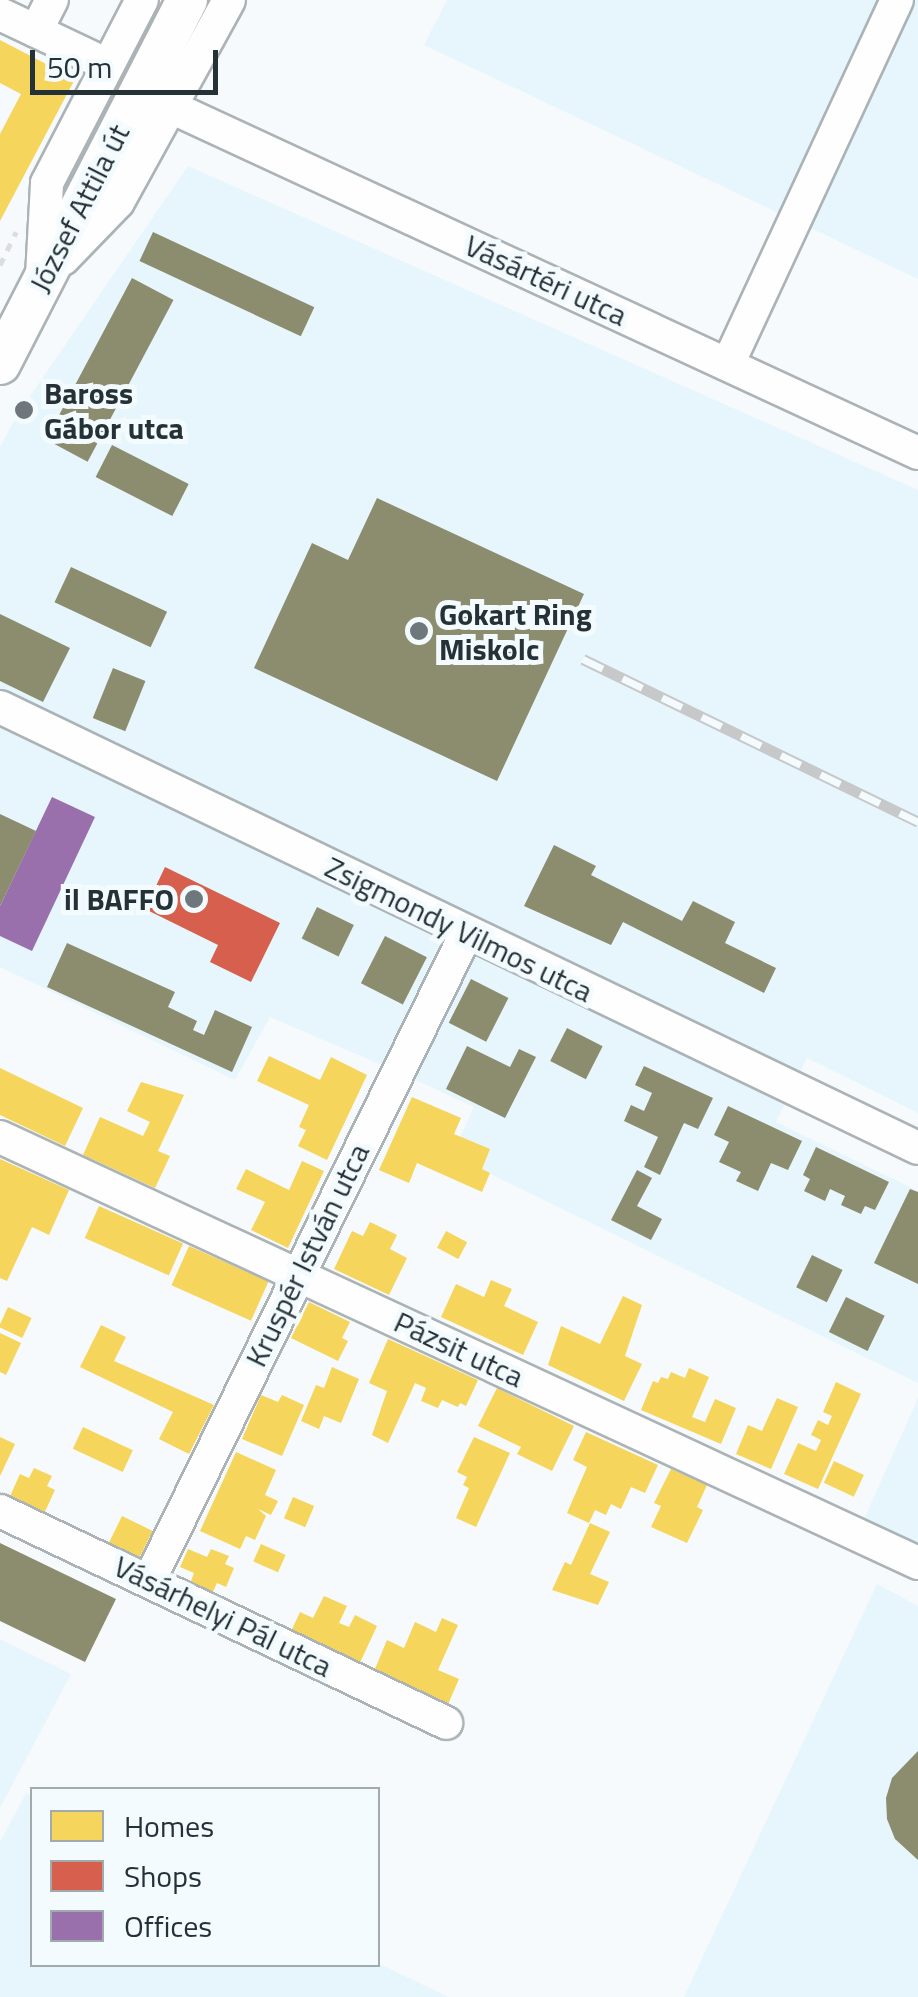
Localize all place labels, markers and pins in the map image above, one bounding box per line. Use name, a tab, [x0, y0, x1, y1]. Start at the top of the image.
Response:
place label: Baross Gábor utca	[44, 375, 184, 446]
marker: Baross Gábor utca	[13, 399, 35, 421]
place label: Gokart Ring Miskolc	[439, 596, 592, 666]
marker: Gokart Ring Miskolc	[408, 620, 430, 642]
place label: il BAFFO	[64, 881, 174, 917]
marker: il BAFFO	[183, 888, 205, 910]

